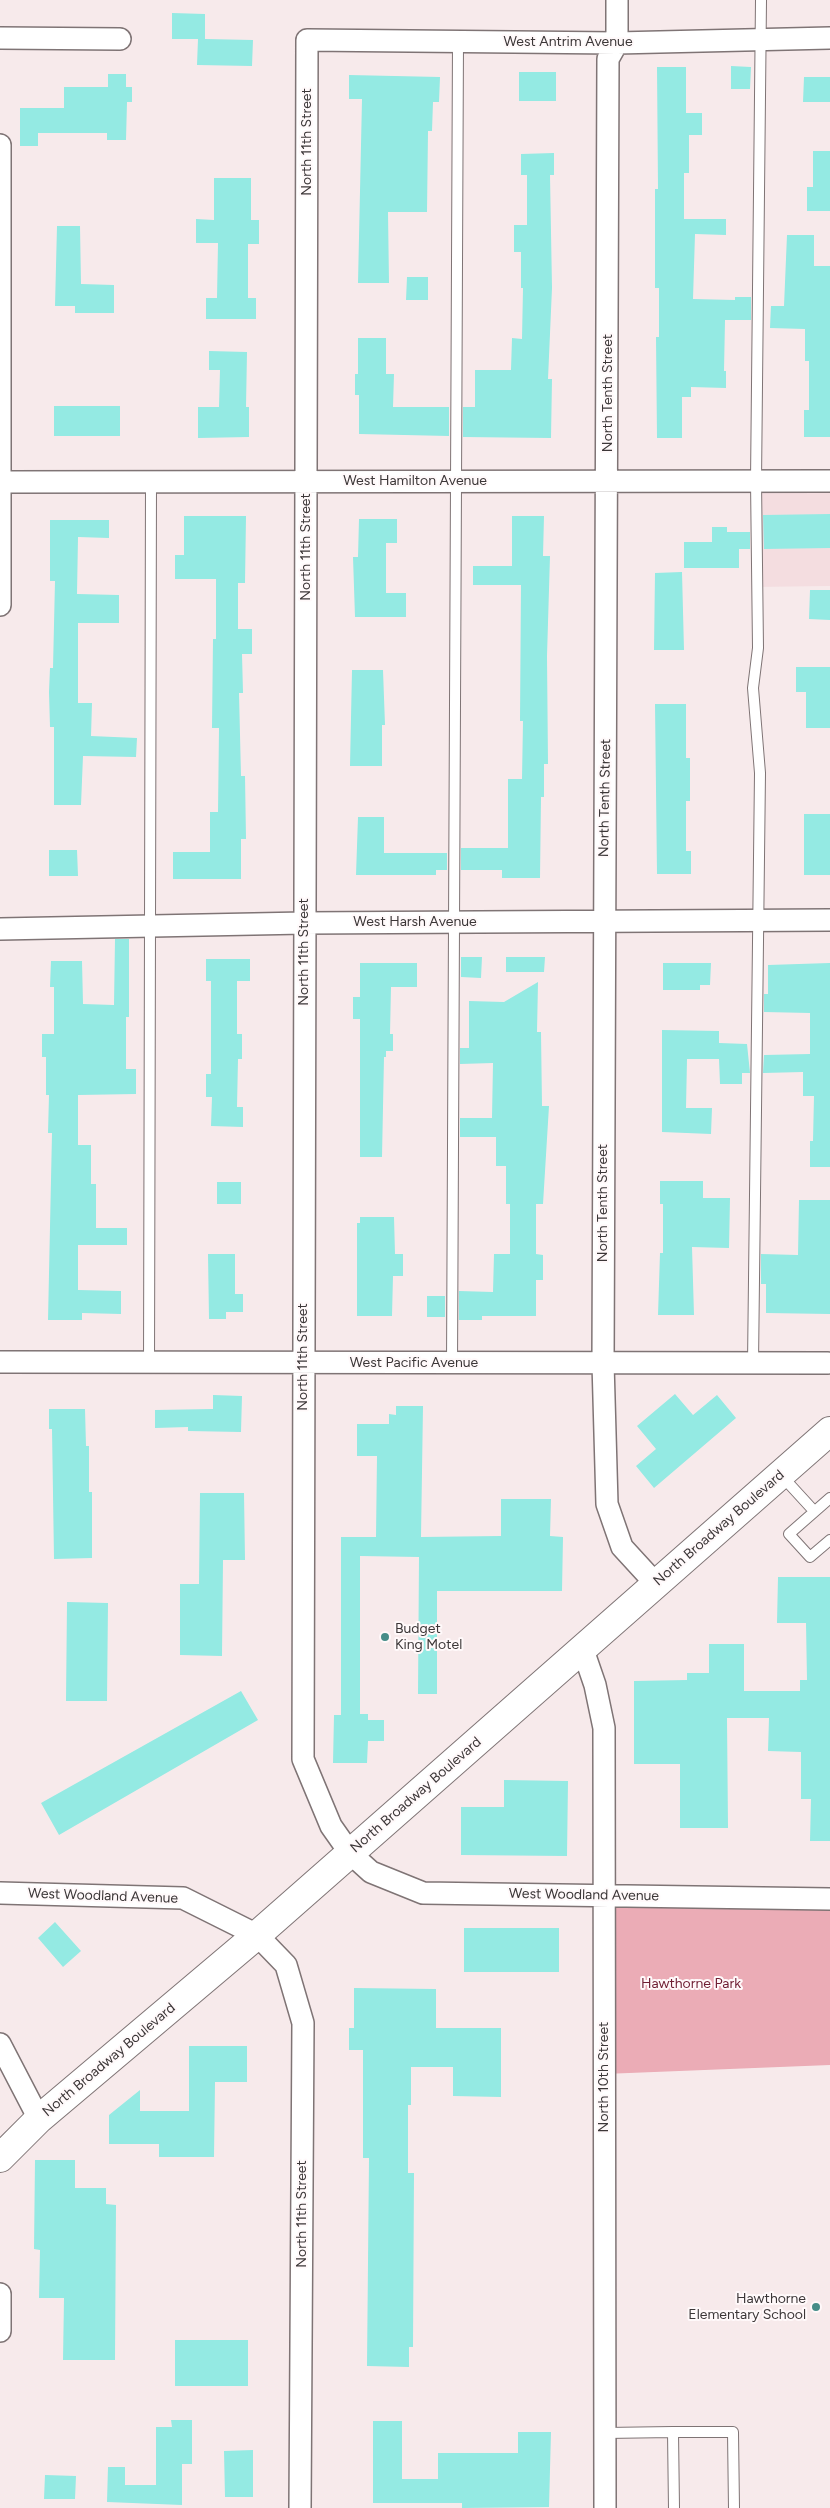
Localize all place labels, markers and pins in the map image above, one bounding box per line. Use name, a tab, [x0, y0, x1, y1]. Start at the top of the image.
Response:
place label: Budget King Motel	[395, 1621, 462, 1654]
marker: Budget King Motel	[379, 1631, 391, 1643]
place label: Hawthorne Elementary School	[688, 2291, 806, 2324]
marker: Hawthorne Elementary School	[810, 2301, 822, 2313]

